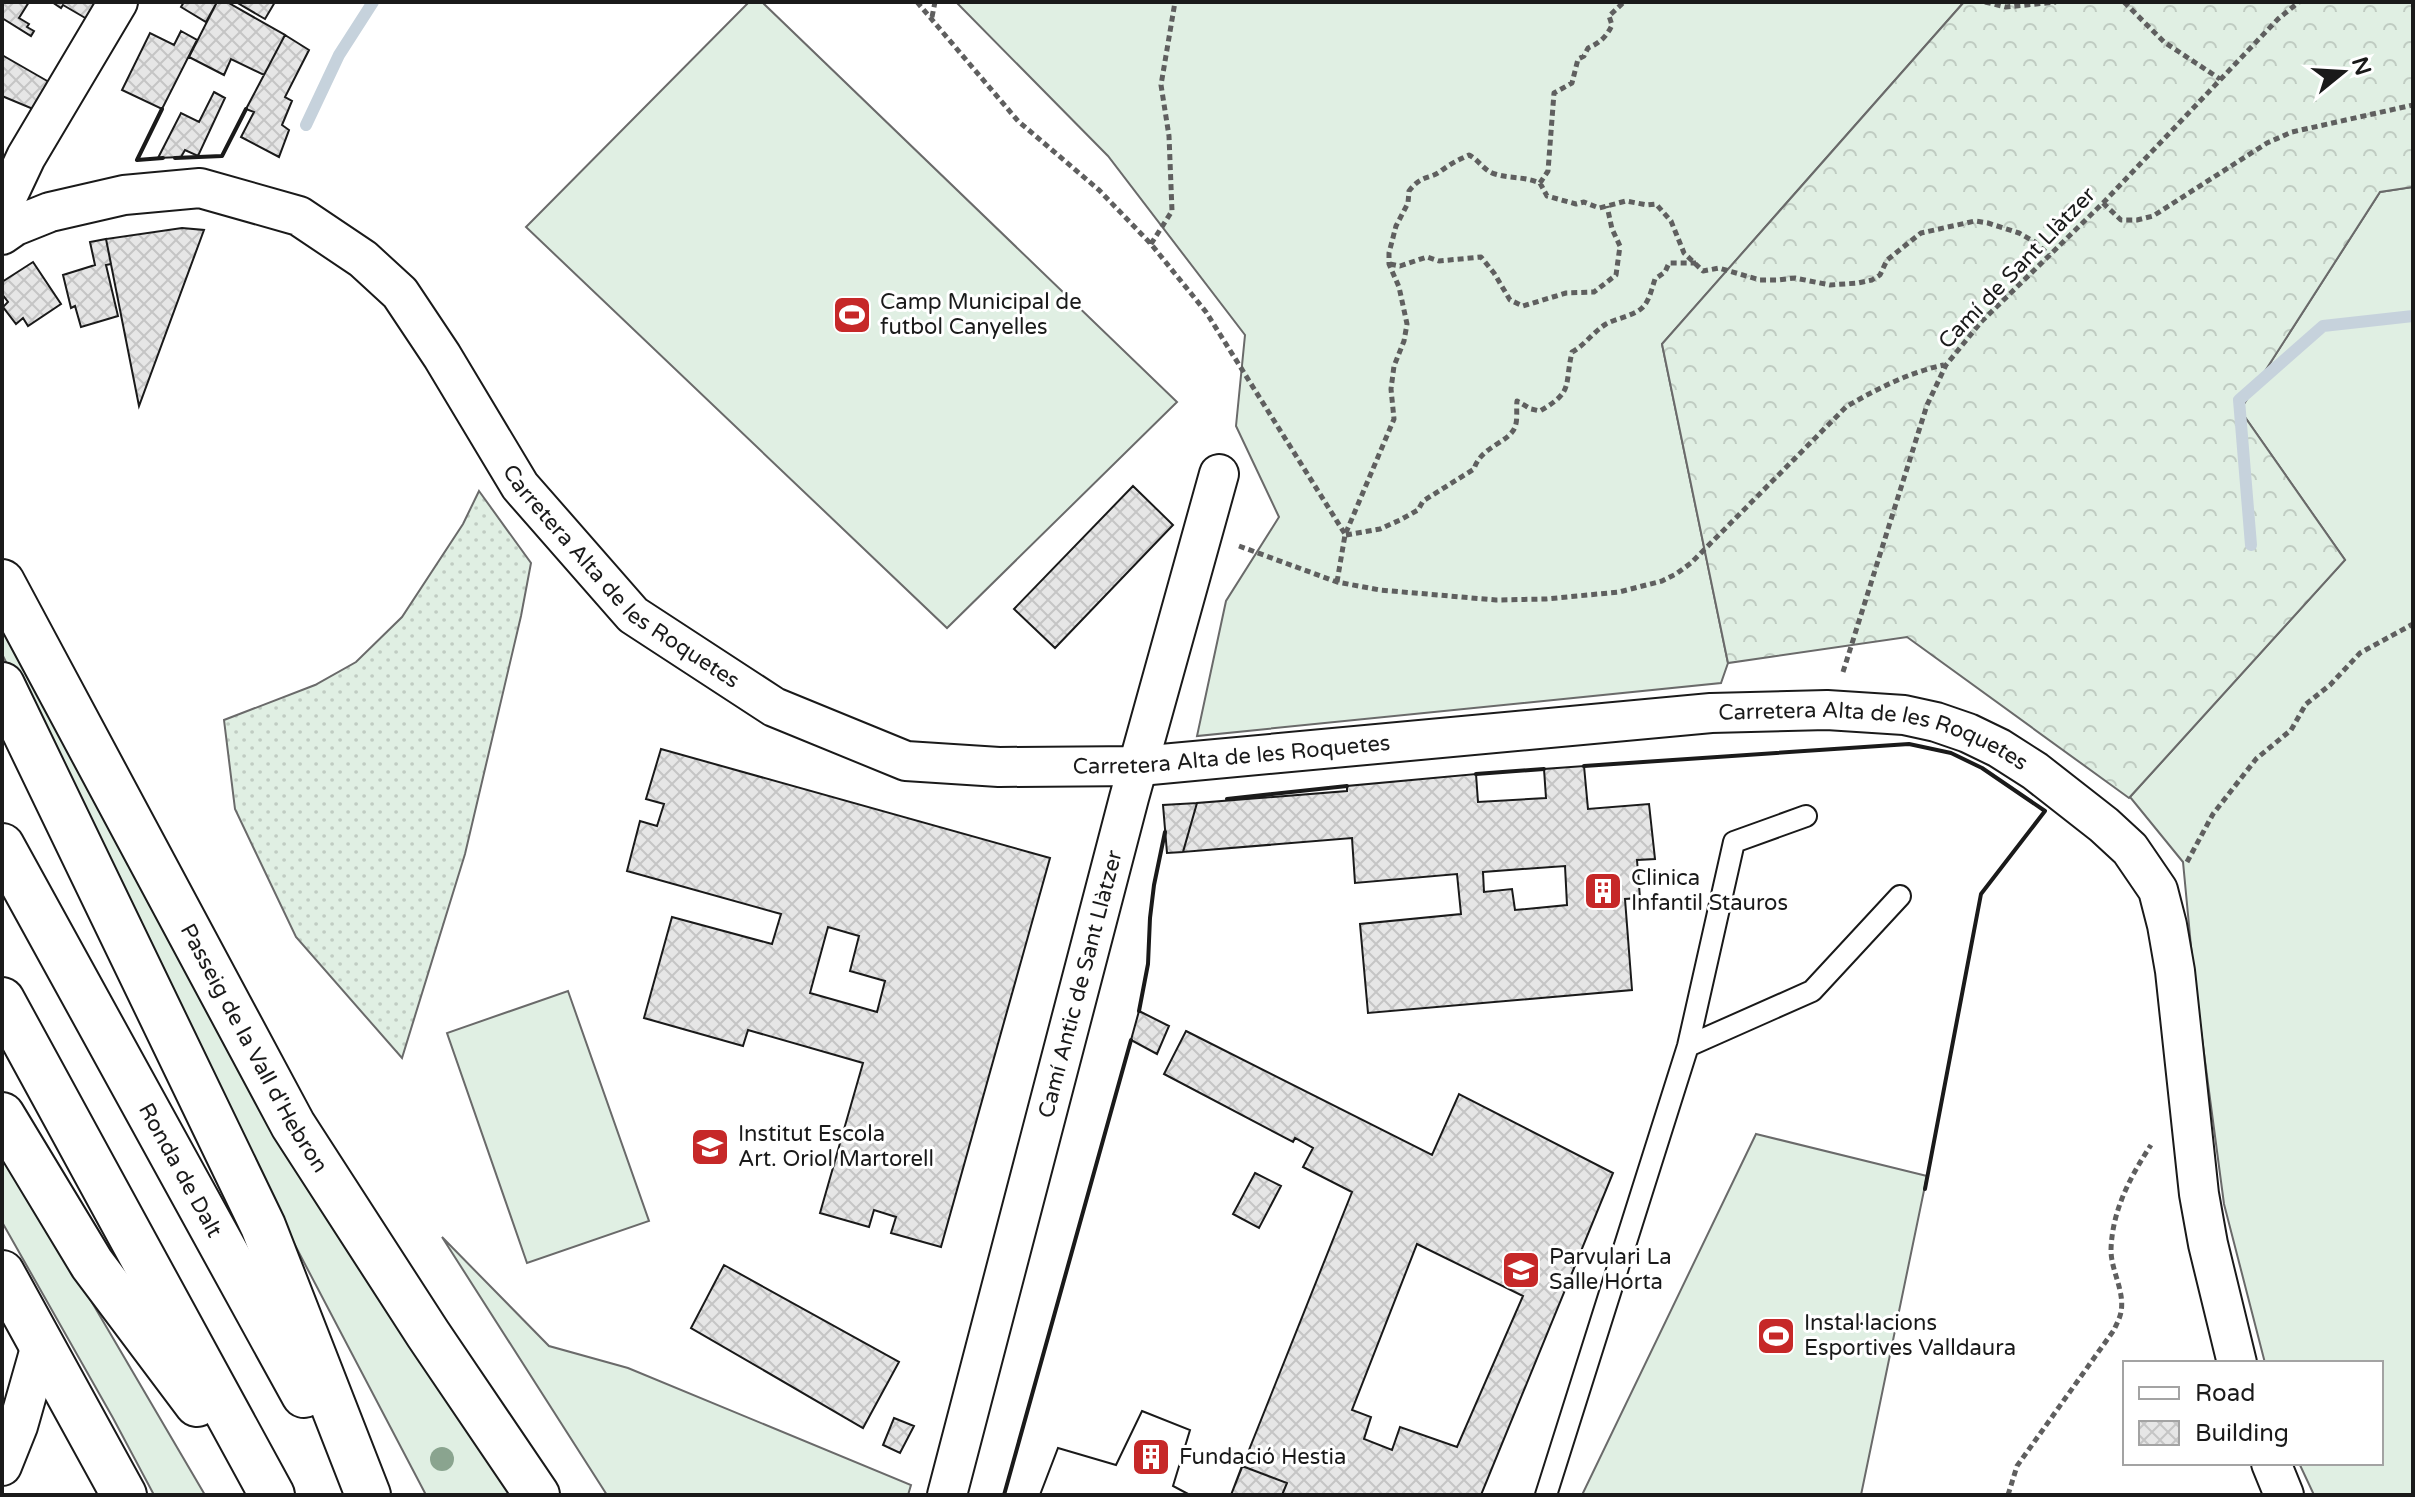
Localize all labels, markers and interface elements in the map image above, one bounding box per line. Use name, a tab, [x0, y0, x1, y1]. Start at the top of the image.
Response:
north arrow	[2303, 32, 2383, 112]
text: N	[2346, 54, 2376, 79]
street label: Camí de Sant Llàtzer	[1933, 181, 2101, 354]
place label: Camp Municipal de futbol Canyelles	[880, 289, 1082, 340]
sports icon: Camp Municipal de futbol Canyelles	[831, 294, 873, 336]
street label: Carretera Alta de les Roquetes	[497, 460, 744, 694]
street label: Carretera Alta de les Roquetes	[1718, 697, 2033, 776]
street label: Carretera Alta de les Roquetes	[1073, 730, 1391, 779]
street label: Camí Antic de Sant Llàtzer	[1033, 847, 1128, 1121]
place label: Clinica Infantil Stauros	[1631, 865, 1788, 916]
building icon: Clinica Infantil Stauros	[1582, 870, 1624, 912]
street label: Passeig de la Vall d'Hebron	[175, 919, 333, 1178]
street label: Ronda de Dalt	[133, 1099, 228, 1242]
place label: Institut Escola Art. Oriol Martorell	[738, 1121, 934, 1172]
school or university icon: Institut Escola Art. Oriol Martorell	[689, 1126, 731, 1168]
place label: Parvulari La Salle Horta	[1549, 1244, 1672, 1295]
school or university icon: Parvulari La Salle Horta	[1500, 1249, 1542, 1291]
place label: Instal·lacions Esportives Valldaura	[1804, 1310, 2016, 1361]
sports icon: Instal·lacions Esportives Valldaura	[1755, 1315, 1797, 1357]
legend	[2123, 1361, 2383, 1465]
text: Road	[2195, 1379, 2255, 1408]
text: Building	[2195, 1419, 2289, 1448]
building icon: Fundació Hestia	[1130, 1436, 1172, 1478]
place label: Fundació Hestia	[1179, 1444, 1346, 1470]

